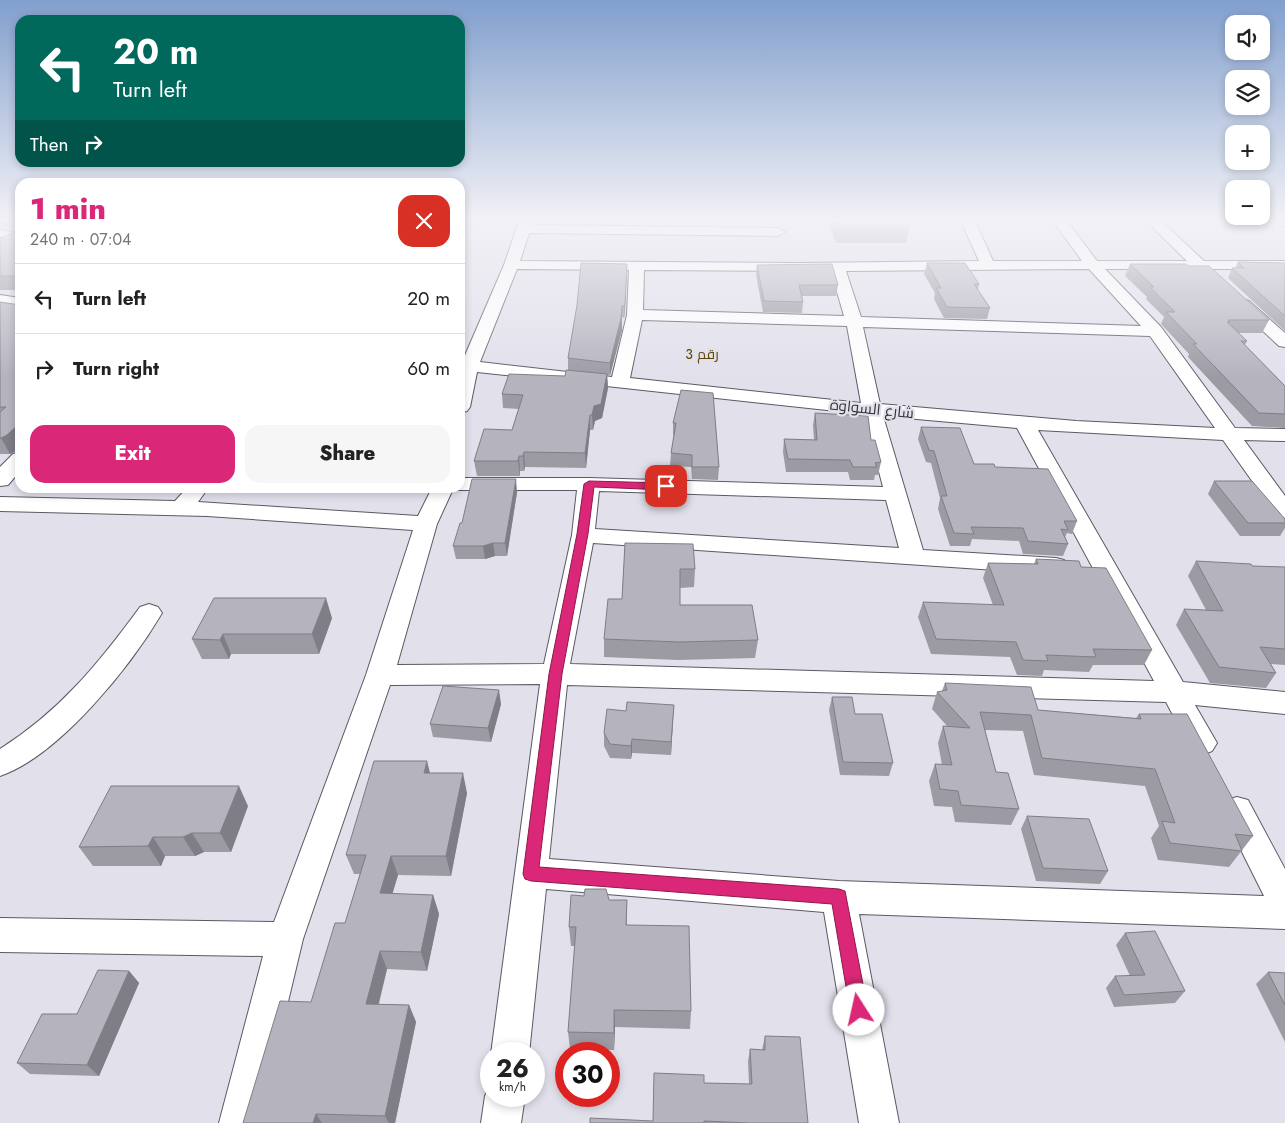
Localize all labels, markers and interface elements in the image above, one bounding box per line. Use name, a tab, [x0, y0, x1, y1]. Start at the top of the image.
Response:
map controls	[1225, 15, 1270, 225]
button: sound	[1225, 15, 1270, 60]
text: 20 m	[113, 27, 198, 77]
icon: left	[30, 35, 95, 100]
button: layers	[1225, 70, 1270, 115]
text: Turn left	[113, 73, 187, 105]
button: +	[1225, 125, 1270, 170]
icon: right	[79, 130, 107, 158]
text: Then	[30, 131, 69, 158]
button: −	[1225, 180, 1270, 225]
text: 1 min	[30, 187, 106, 230]
button: close	[398, 195, 450, 247]
text: 240 m · 07:04	[30, 228, 131, 251]
icon: left	[30, 285, 58, 313]
text: Turn left	[73, 285, 146, 312]
text: 20 m	[407, 285, 450, 312]
district label: رقم 3	[685, 344, 719, 364]
icon: right	[30, 355, 58, 383]
text: Turn right	[73, 355, 159, 382]
text: 60 m	[407, 355, 450, 382]
street label: شارع السواوة	[829, 394, 915, 424]
button: Exit	[30, 425, 235, 483]
button: Share	[245, 425, 450, 483]
pin	[645, 465, 687, 507]
icon: arrive	[652, 472, 680, 500]
position arrow	[832, 983, 884, 1035]
speed limit sign: 30	[555, 1042, 620, 1107]
text: 26	[496, 1050, 529, 1086]
text: km/h	[499, 1078, 526, 1096]

